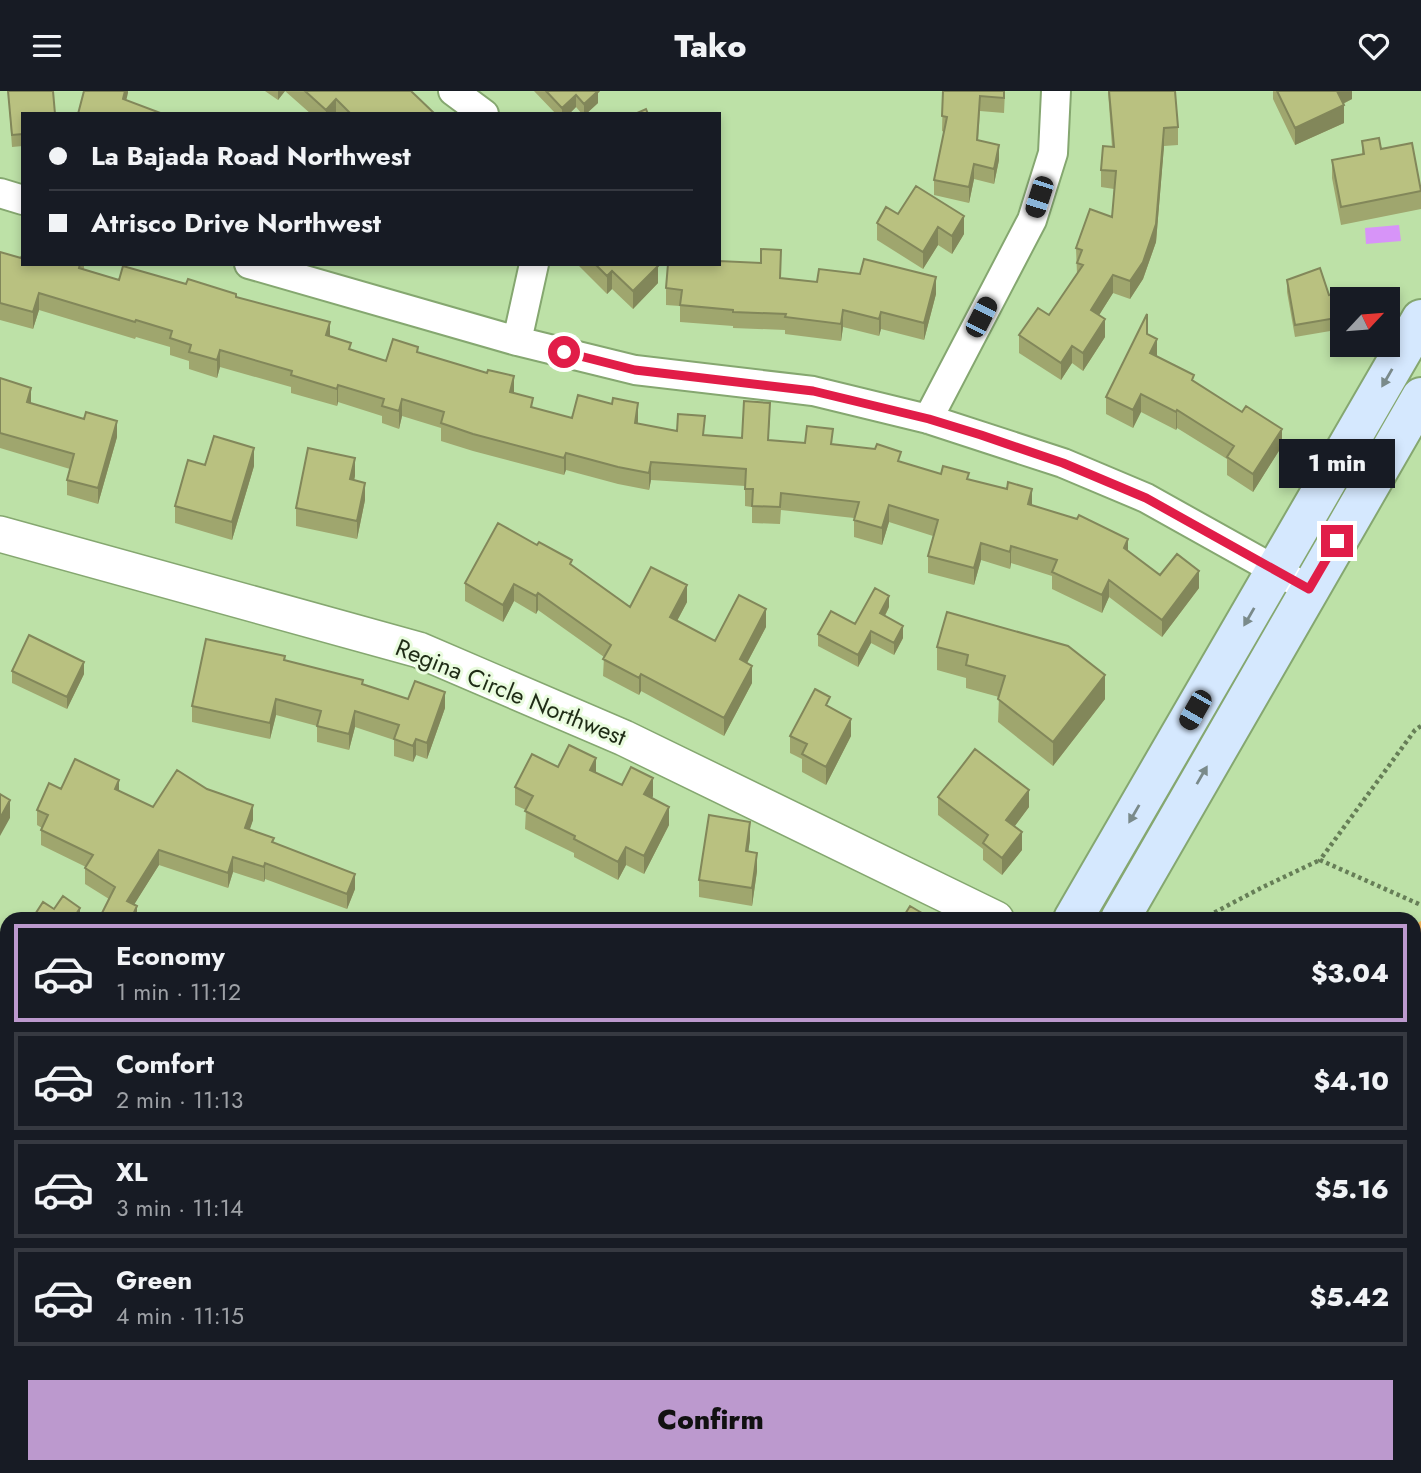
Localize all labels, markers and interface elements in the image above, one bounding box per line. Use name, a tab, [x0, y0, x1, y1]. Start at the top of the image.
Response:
text: Tako	[674, 23, 747, 69]
icon: menu	[28, 27, 66, 65]
icon: heart	[1355, 27, 1393, 65]
text: La Bajada Road Northwest	[91, 137, 411, 175]
car	[1023, 174, 1056, 220]
text: Atrisco Drive Northwest	[91, 204, 381, 242]
north arrow	[1330, 287, 1400, 357]
map controls	[1330, 287, 1400, 357]
car	[963, 294, 1000, 340]
route start	[548, 336, 580, 368]
one-way arrow	[1381, 368, 1393, 387]
callout: 1 min	[1279, 440, 1395, 489]
text: 1 min	[1308, 446, 1366, 480]
route end	[1321, 525, 1353, 557]
one-way arrow	[1242, 608, 1255, 627]
street label: Regina Circle Northwest	[390, 630, 632, 754]
car	[1176, 687, 1215, 733]
one-way arrow	[1196, 765, 1209, 784]
one-way arrow	[1128, 804, 1140, 823]
text: Economy	[116, 937, 225, 975]
icon: car	[32, 942, 95, 1005]
text: $3.04	[1311, 954, 1389, 992]
text: 1 min · 11:12	[116, 975, 241, 1009]
text: Comfort	[116, 1045, 214, 1083]
icon: car	[32, 1050, 95, 1113]
text: $4.10	[1314, 1062, 1389, 1100]
text: 2 min · 11:13	[116, 1083, 243, 1117]
text: XL	[116, 1153, 148, 1191]
icon: car	[32, 1158, 95, 1221]
text: $5.16	[1315, 1170, 1389, 1208]
text: 3 min · 11:14	[116, 1191, 244, 1225]
text: Green	[116, 1261, 192, 1299]
icon: car	[32, 1266, 95, 1329]
text: $5.42	[1310, 1278, 1389, 1316]
text: 4 min · 11:15	[116, 1299, 244, 1333]
button: Confirm	[28, 1380, 1393, 1460]

